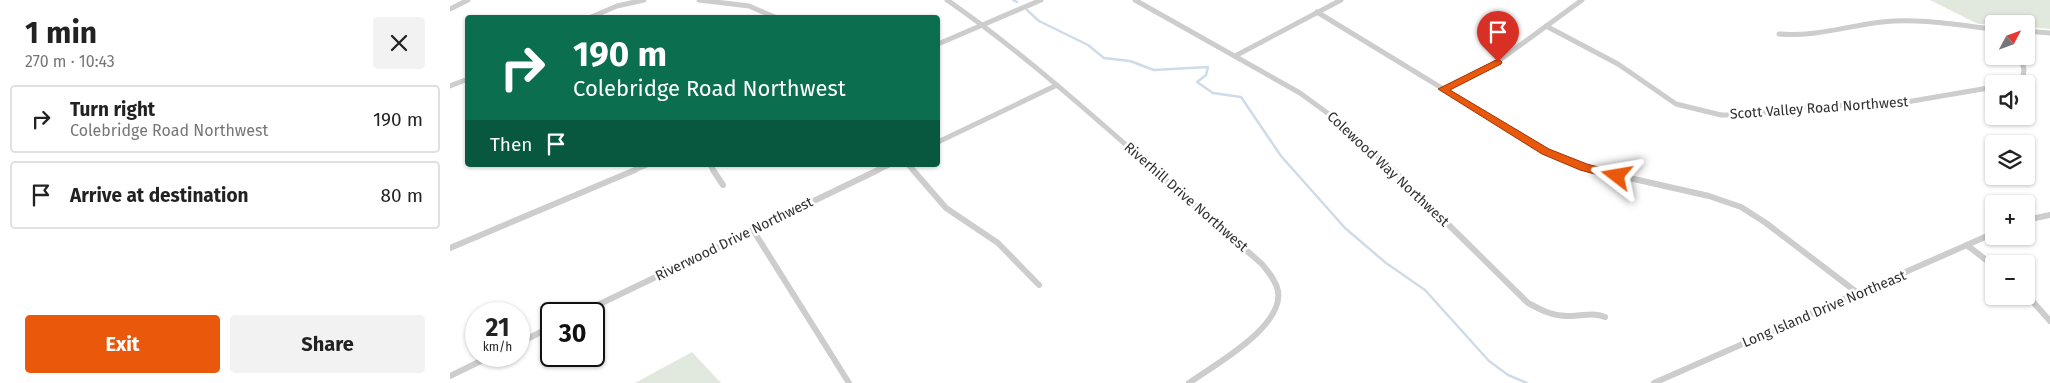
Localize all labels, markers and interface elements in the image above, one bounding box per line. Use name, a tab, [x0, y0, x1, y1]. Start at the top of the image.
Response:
pin	[1477, 11, 1519, 62]
text: 1 min	[25, 15, 97, 51]
north arrow	[1985, 15, 2035, 65]
map controls	[1985, 15, 2035, 305]
button: close	[373, 17, 425, 69]
icon: arrive	[1484, 18, 1512, 46]
text: 190 m	[573, 33, 667, 75]
icon: right	[490, 35, 555, 100]
text: 270 m · 10:43	[25, 52, 115, 71]
text: Colebridge Road Northwest	[573, 75, 846, 102]
button: sound	[1985, 75, 2035, 125]
street label: Scott Valley Road Northwest	[1729, 93, 1910, 123]
text: Turn right	[70, 98, 155, 121]
icon: right	[27, 105, 55, 133]
text: 190 m	[373, 108, 423, 131]
street label: Colewood Way Northwest	[1323, 108, 1453, 231]
text: Colebridge Road Northwest	[70, 121, 268, 140]
icon: arrive	[542, 130, 570, 158]
text: Then	[490, 133, 532, 156]
button: layers	[1985, 135, 2035, 185]
street label: Riverhill Drive Northwest	[1121, 139, 1252, 256]
position arrow	[1590, 149, 1642, 201]
icon: arrive	[27, 181, 55, 209]
text: Arrive at destination	[70, 184, 249, 207]
text: 80 m	[381, 184, 423, 207]
street label: Riverwood Drive Northwest	[653, 193, 816, 285]
button: +	[1985, 195, 2035, 245]
button: −	[1985, 255, 2035, 305]
street label: Long Island Drive Northeast	[1740, 266, 1909, 351]
speed limit sign: 30	[540, 302, 605, 367]
text: 21	[486, 313, 509, 343]
button: Exit	[25, 315, 220, 373]
button: Share	[230, 315, 425, 373]
text: km/h	[483, 340, 512, 354]

